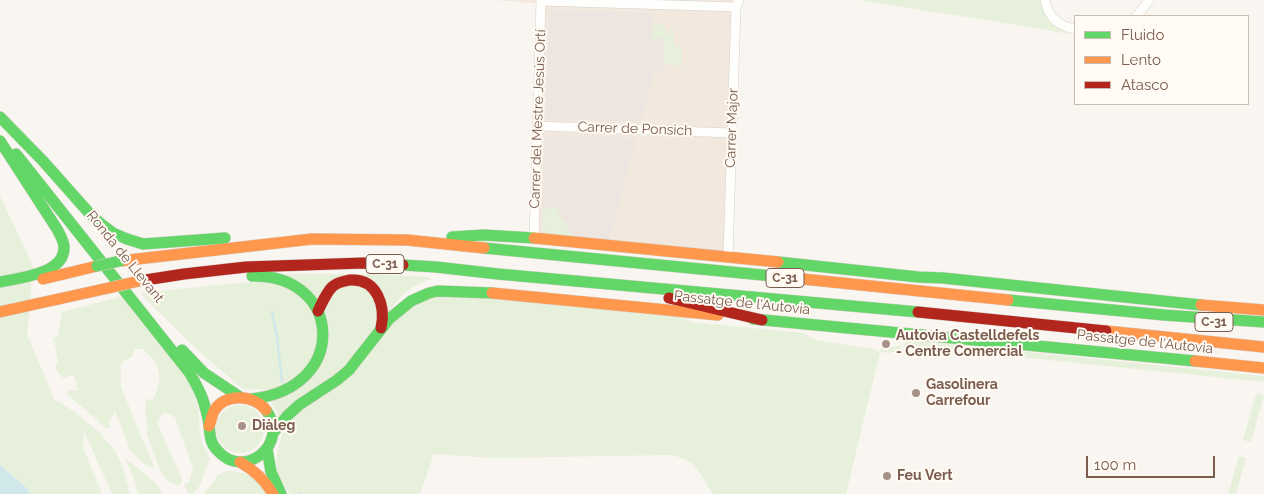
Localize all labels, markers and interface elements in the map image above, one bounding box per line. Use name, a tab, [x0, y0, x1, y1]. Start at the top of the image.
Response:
legend	[1074, 15, 1249, 105]
text: Fluido	[1121, 26, 1164, 44]
street label: Carrer del Mestre Jesús Ortí	[526, 29, 550, 209]
text: Lento	[1121, 51, 1161, 69]
text: Atasco	[1121, 76, 1168, 94]
street label: Carrer Major	[722, 88, 742, 168]
street label: Carrer de Ponsich	[577, 119, 693, 139]
street label: Ronda de Llevant	[83, 208, 167, 306]
road number: C-31	[366, 254, 404, 274]
road number: C-31	[766, 268, 804, 288]
street label: Passatge de l'Autovia	[673, 288, 811, 318]
road number: C-31	[1195, 313, 1233, 332]
street label: Passatge de l'Autovia	[1076, 327, 1214, 357]
place label: Autovia Castelldefels - Centre Comercial	[896, 328, 1039, 361]
marker: Autovia Castelldefels - Centre Comercial	[880, 338, 892, 350]
place label: Gasolinera Carrefour	[926, 377, 998, 410]
marker: Gasolinera Carrefour	[910, 387, 922, 399]
place label: Diàleg	[252, 418, 295, 434]
marker: Diàleg	[236, 420, 248, 432]
scale bar	[1089, 446, 1218, 478]
text: 100 m	[1094, 456, 1136, 474]
place label: Feu Vert	[897, 468, 953, 484]
marker: Feu Vert	[881, 470, 893, 482]

